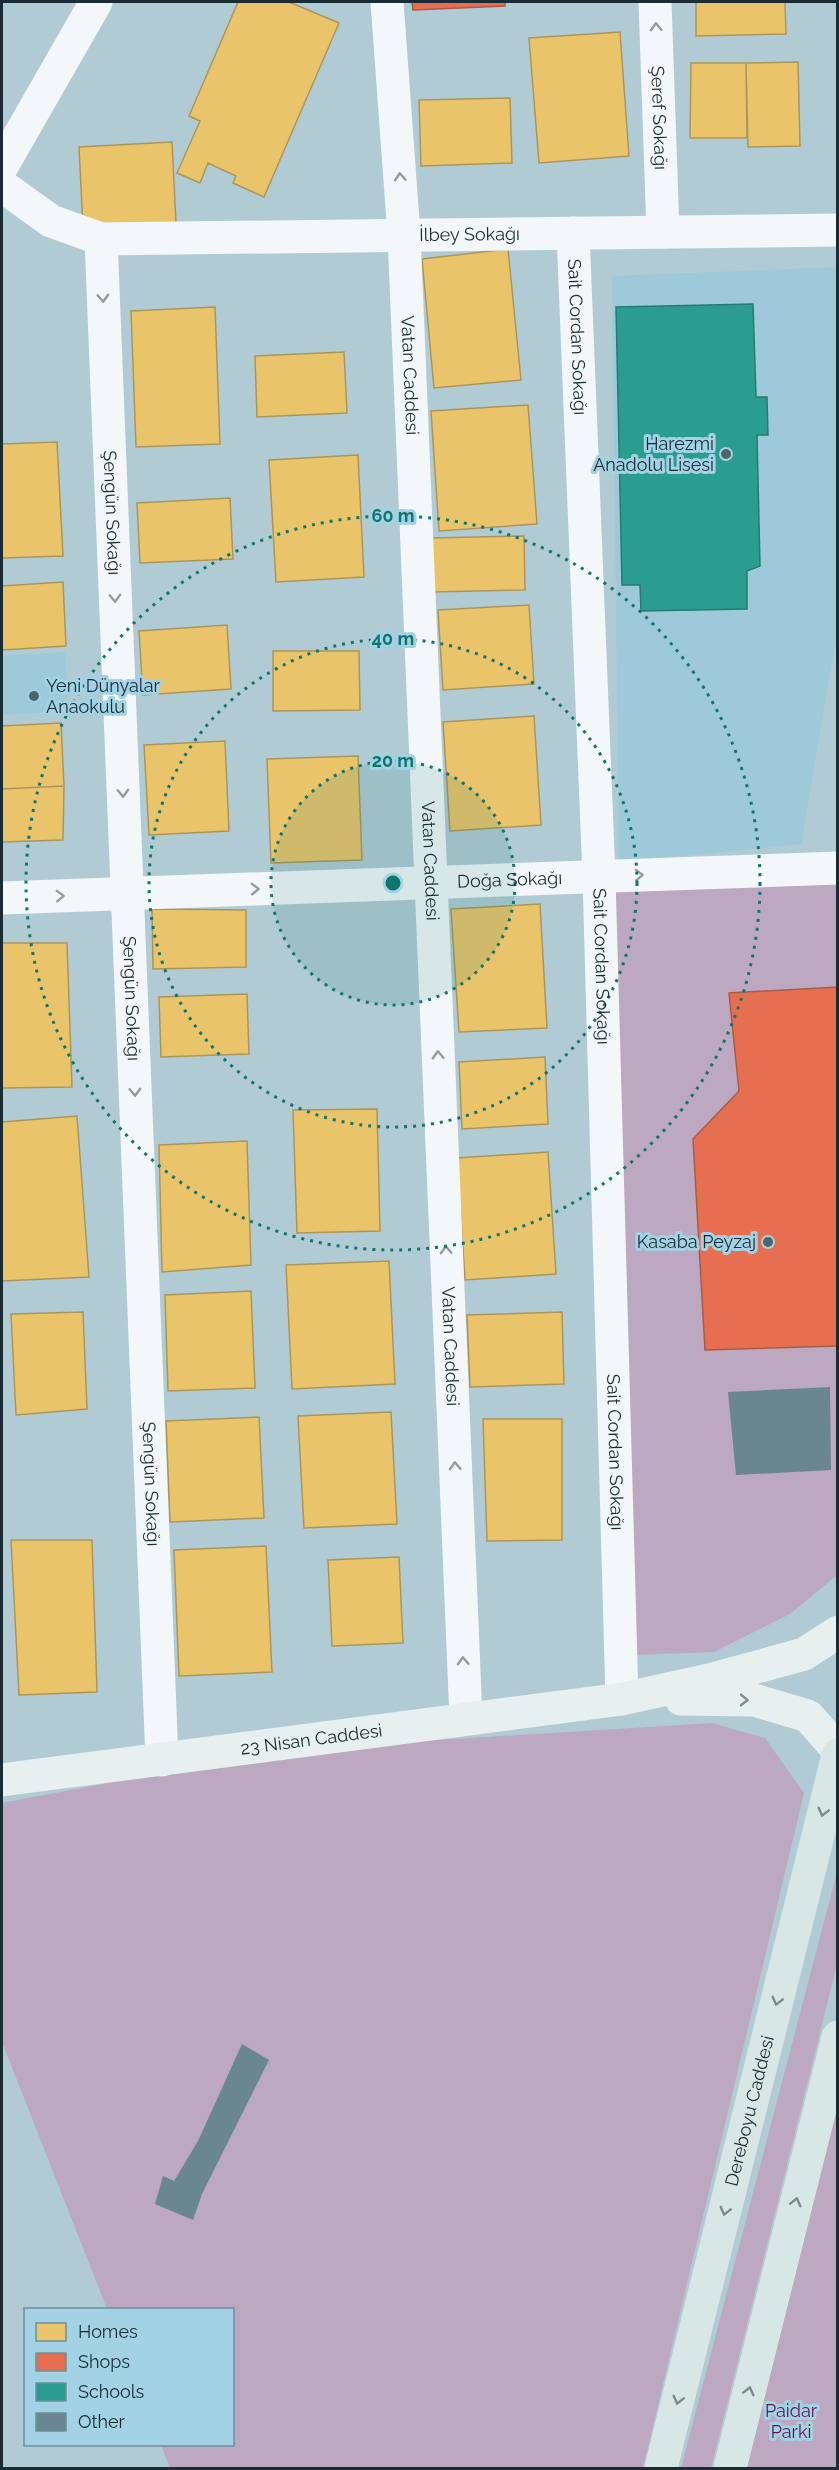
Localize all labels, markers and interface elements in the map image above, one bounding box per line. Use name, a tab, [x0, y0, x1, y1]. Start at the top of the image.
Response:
one-way arrow	[649, 22, 662, 31]
street label: Şeref Sokağı	[647, 65, 672, 170]
one-way arrow	[394, 172, 407, 181]
street label: İlbey Sokağı	[419, 223, 520, 245]
street label: Sait Cordan Sokağı	[564, 258, 591, 416]
one-way arrow	[97, 293, 110, 302]
street label: Vatan Caddesi	[397, 315, 423, 436]
place label: Harezmi Anadolu Lisesi	[593, 433, 714, 475]
marker: Harezmi Anadolu Lisesi	[719, 447, 733, 461]
street label: Şengün Sokağı	[99, 450, 125, 576]
text: 60 m	[371, 505, 415, 526]
one-way arrow	[109, 593, 122, 602]
text: 40 m	[372, 628, 414, 649]
place label: Yeni Dünyalar Anaokulu	[46, 675, 161, 717]
marker: Yeni Dünyalar Anaokulu	[27, 689, 41, 703]
text: 20 m	[372, 750, 414, 771]
one-way arrow	[117, 788, 130, 797]
street label: Vatan Caddesi	[418, 801, 444, 921]
street label: Doğa Sokağı	[457, 867, 563, 892]
one-way arrow	[634, 869, 643, 882]
centre of rings	[383, 873, 403, 893]
one-way arrow	[250, 882, 259, 895]
street label: Sait Cordan Sokağı	[589, 888, 615, 1045]
one-way arrow	[55, 889, 64, 902]
street label: Şengün Sokağı	[119, 936, 145, 1061]
one-way arrow	[431, 1051, 444, 1060]
one-way arrow	[129, 1088, 142, 1097]
place label: Kasaba Peyzaj	[637, 1231, 756, 1252]
marker: Kasaba Peyzaj	[761, 1235, 775, 1249]
one-way arrow	[439, 1246, 452, 1255]
street label: Vatan Caddesi	[438, 1286, 464, 1407]
street label: Sait Cordan Sokağı	[603, 1374, 628, 1531]
street label: Şengün Sokağı	[138, 1421, 164, 1547]
one-way arrow	[448, 1461, 461, 1470]
one-way arrow	[457, 1656, 470, 1665]
one-way arrow	[739, 1694, 748, 1706]
street label: 23 Nisan Caddesi	[239, 1719, 383, 1759]
one-way arrow	[818, 1807, 831, 1817]
one-way arrow	[771, 1996, 784, 2006]
street label: Dereboyu Caddesi	[720, 2033, 778, 2188]
one-way arrow	[789, 2197, 802, 2207]
one-way arrow	[719, 2206, 732, 2216]
legend	[24, 2308, 234, 2446]
text: Homes	[78, 2321, 138, 2342]
text: Shops	[78, 2351, 130, 2372]
text: Schools	[78, 2381, 145, 2402]
one-way arrow	[742, 2387, 755, 2397]
one-way arrow	[673, 2395, 686, 2405]
park label: Paidar Parki	[765, 2400, 818, 2442]
text: Other	[78, 2411, 126, 2432]

